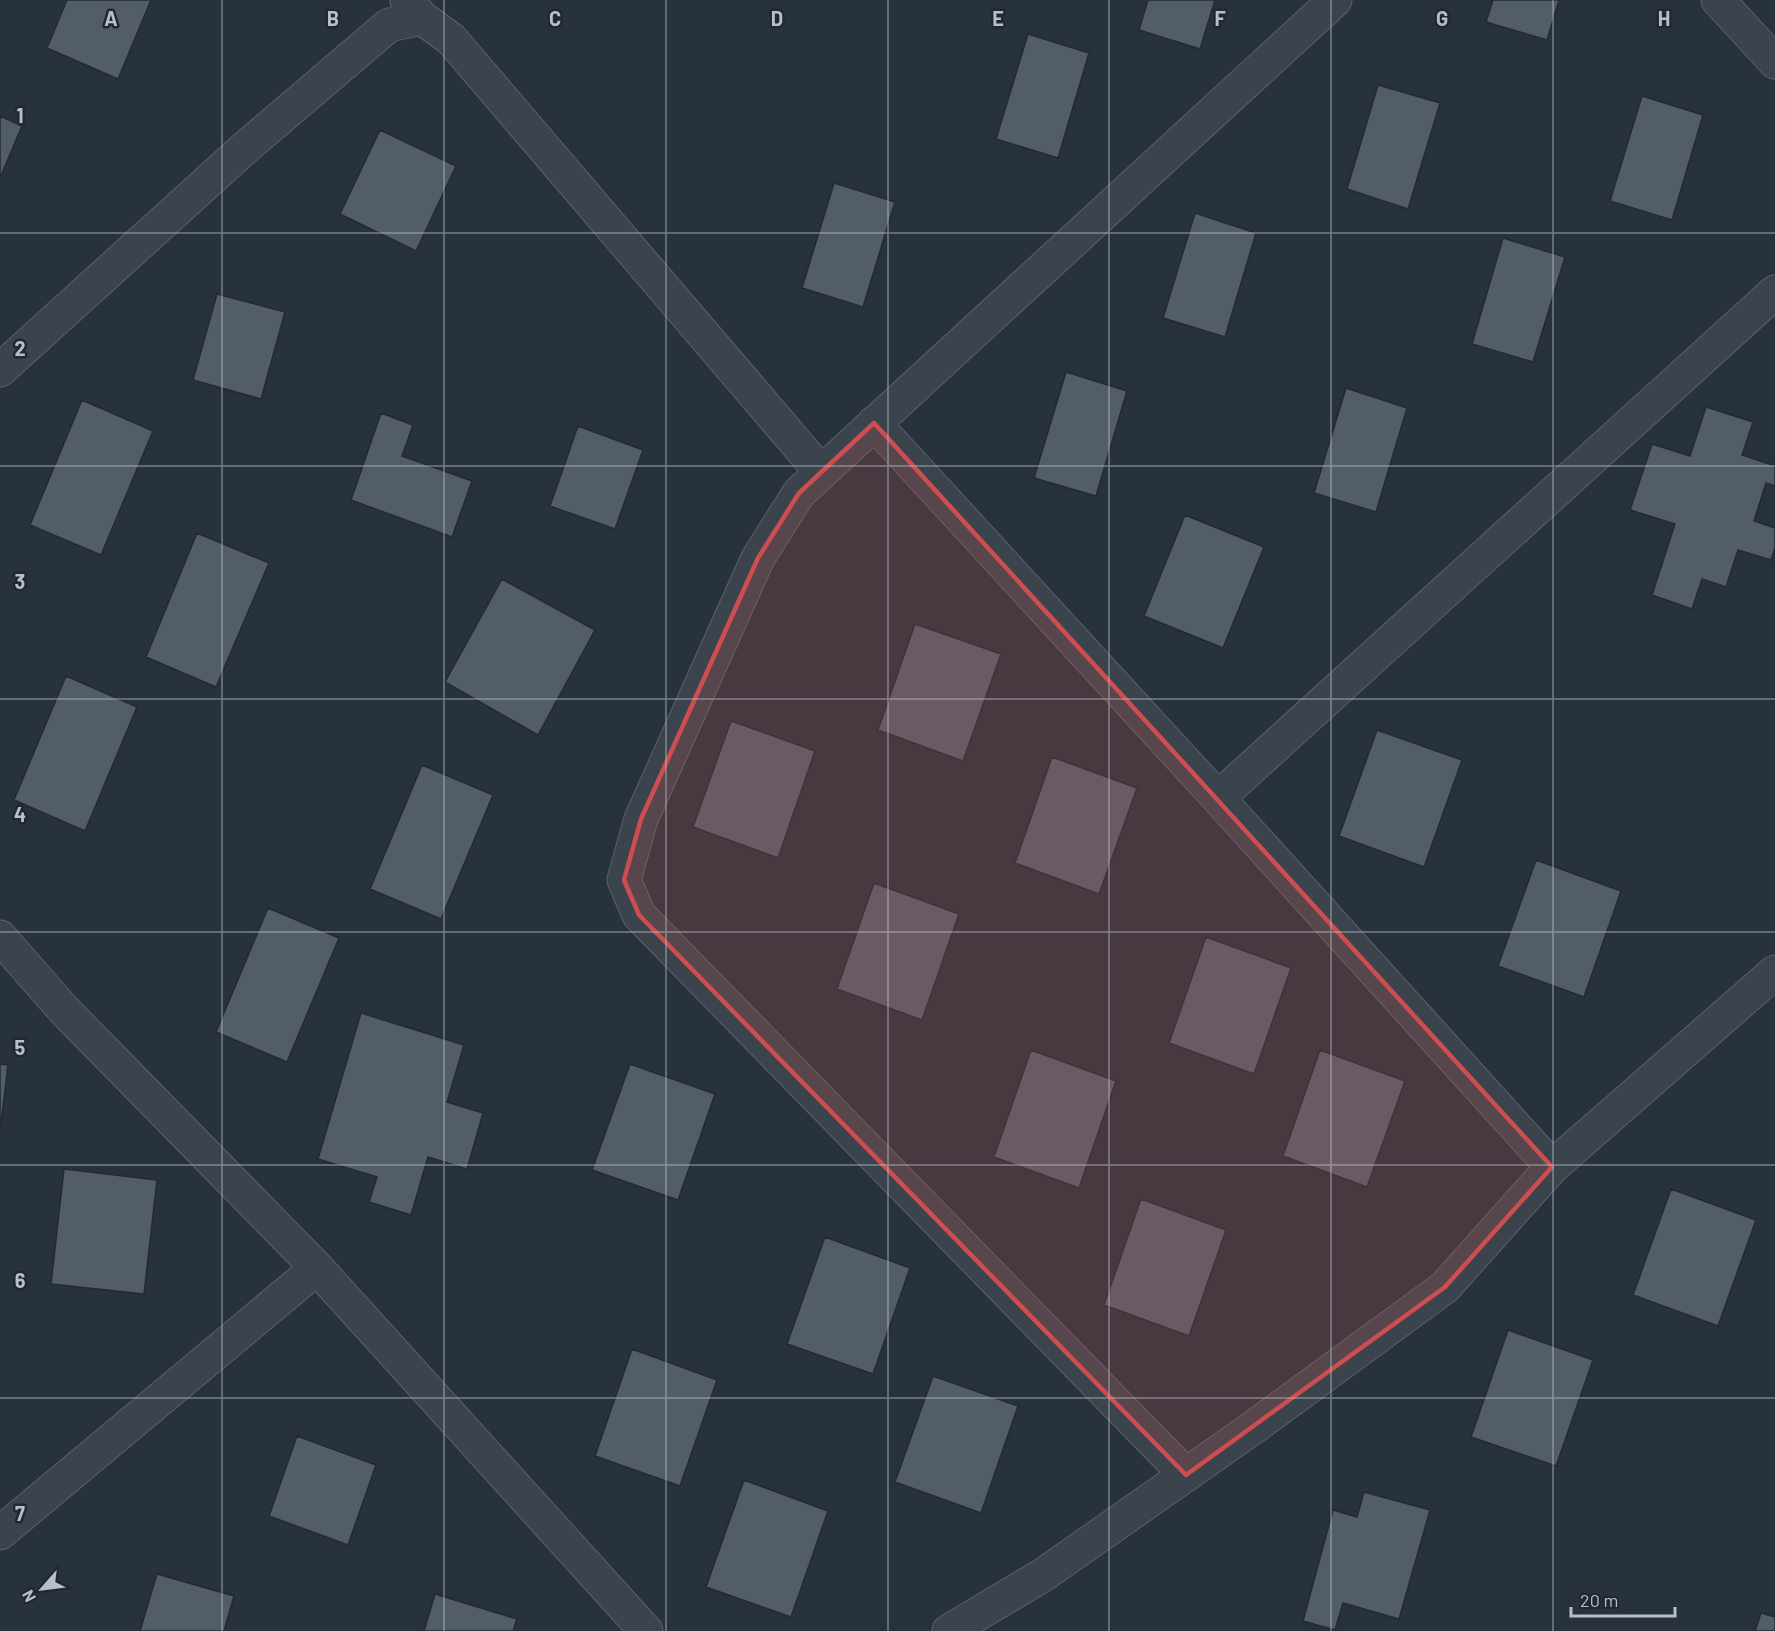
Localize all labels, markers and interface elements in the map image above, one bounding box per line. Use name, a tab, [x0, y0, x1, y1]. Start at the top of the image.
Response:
text: A	[104, 6, 118, 30]
text: B	[327, 6, 339, 30]
text: C	[549, 6, 561, 30]
text: D	[771, 6, 783, 30]
text: E	[992, 6, 1004, 30]
text: F	[1214, 6, 1226, 30]
text: G	[1436, 6, 1448, 30]
text: H	[1658, 6, 1670, 30]
text: 1	[16, 103, 24, 127]
text: 2	[14, 336, 26, 360]
text: 3	[15, 569, 25, 593]
text: 4	[14, 802, 26, 826]
text: 5	[15, 1035, 26, 1059]
text: 6	[15, 1268, 26, 1292]
text: 7	[15, 1501, 25, 1525]
north arrow	[12, 1559, 72, 1619]
scale bar	[1571, 1580, 1674, 1618]
text: N	[17, 1587, 39, 1605]
text: 20 m	[1580, 1589, 1618, 1611]

